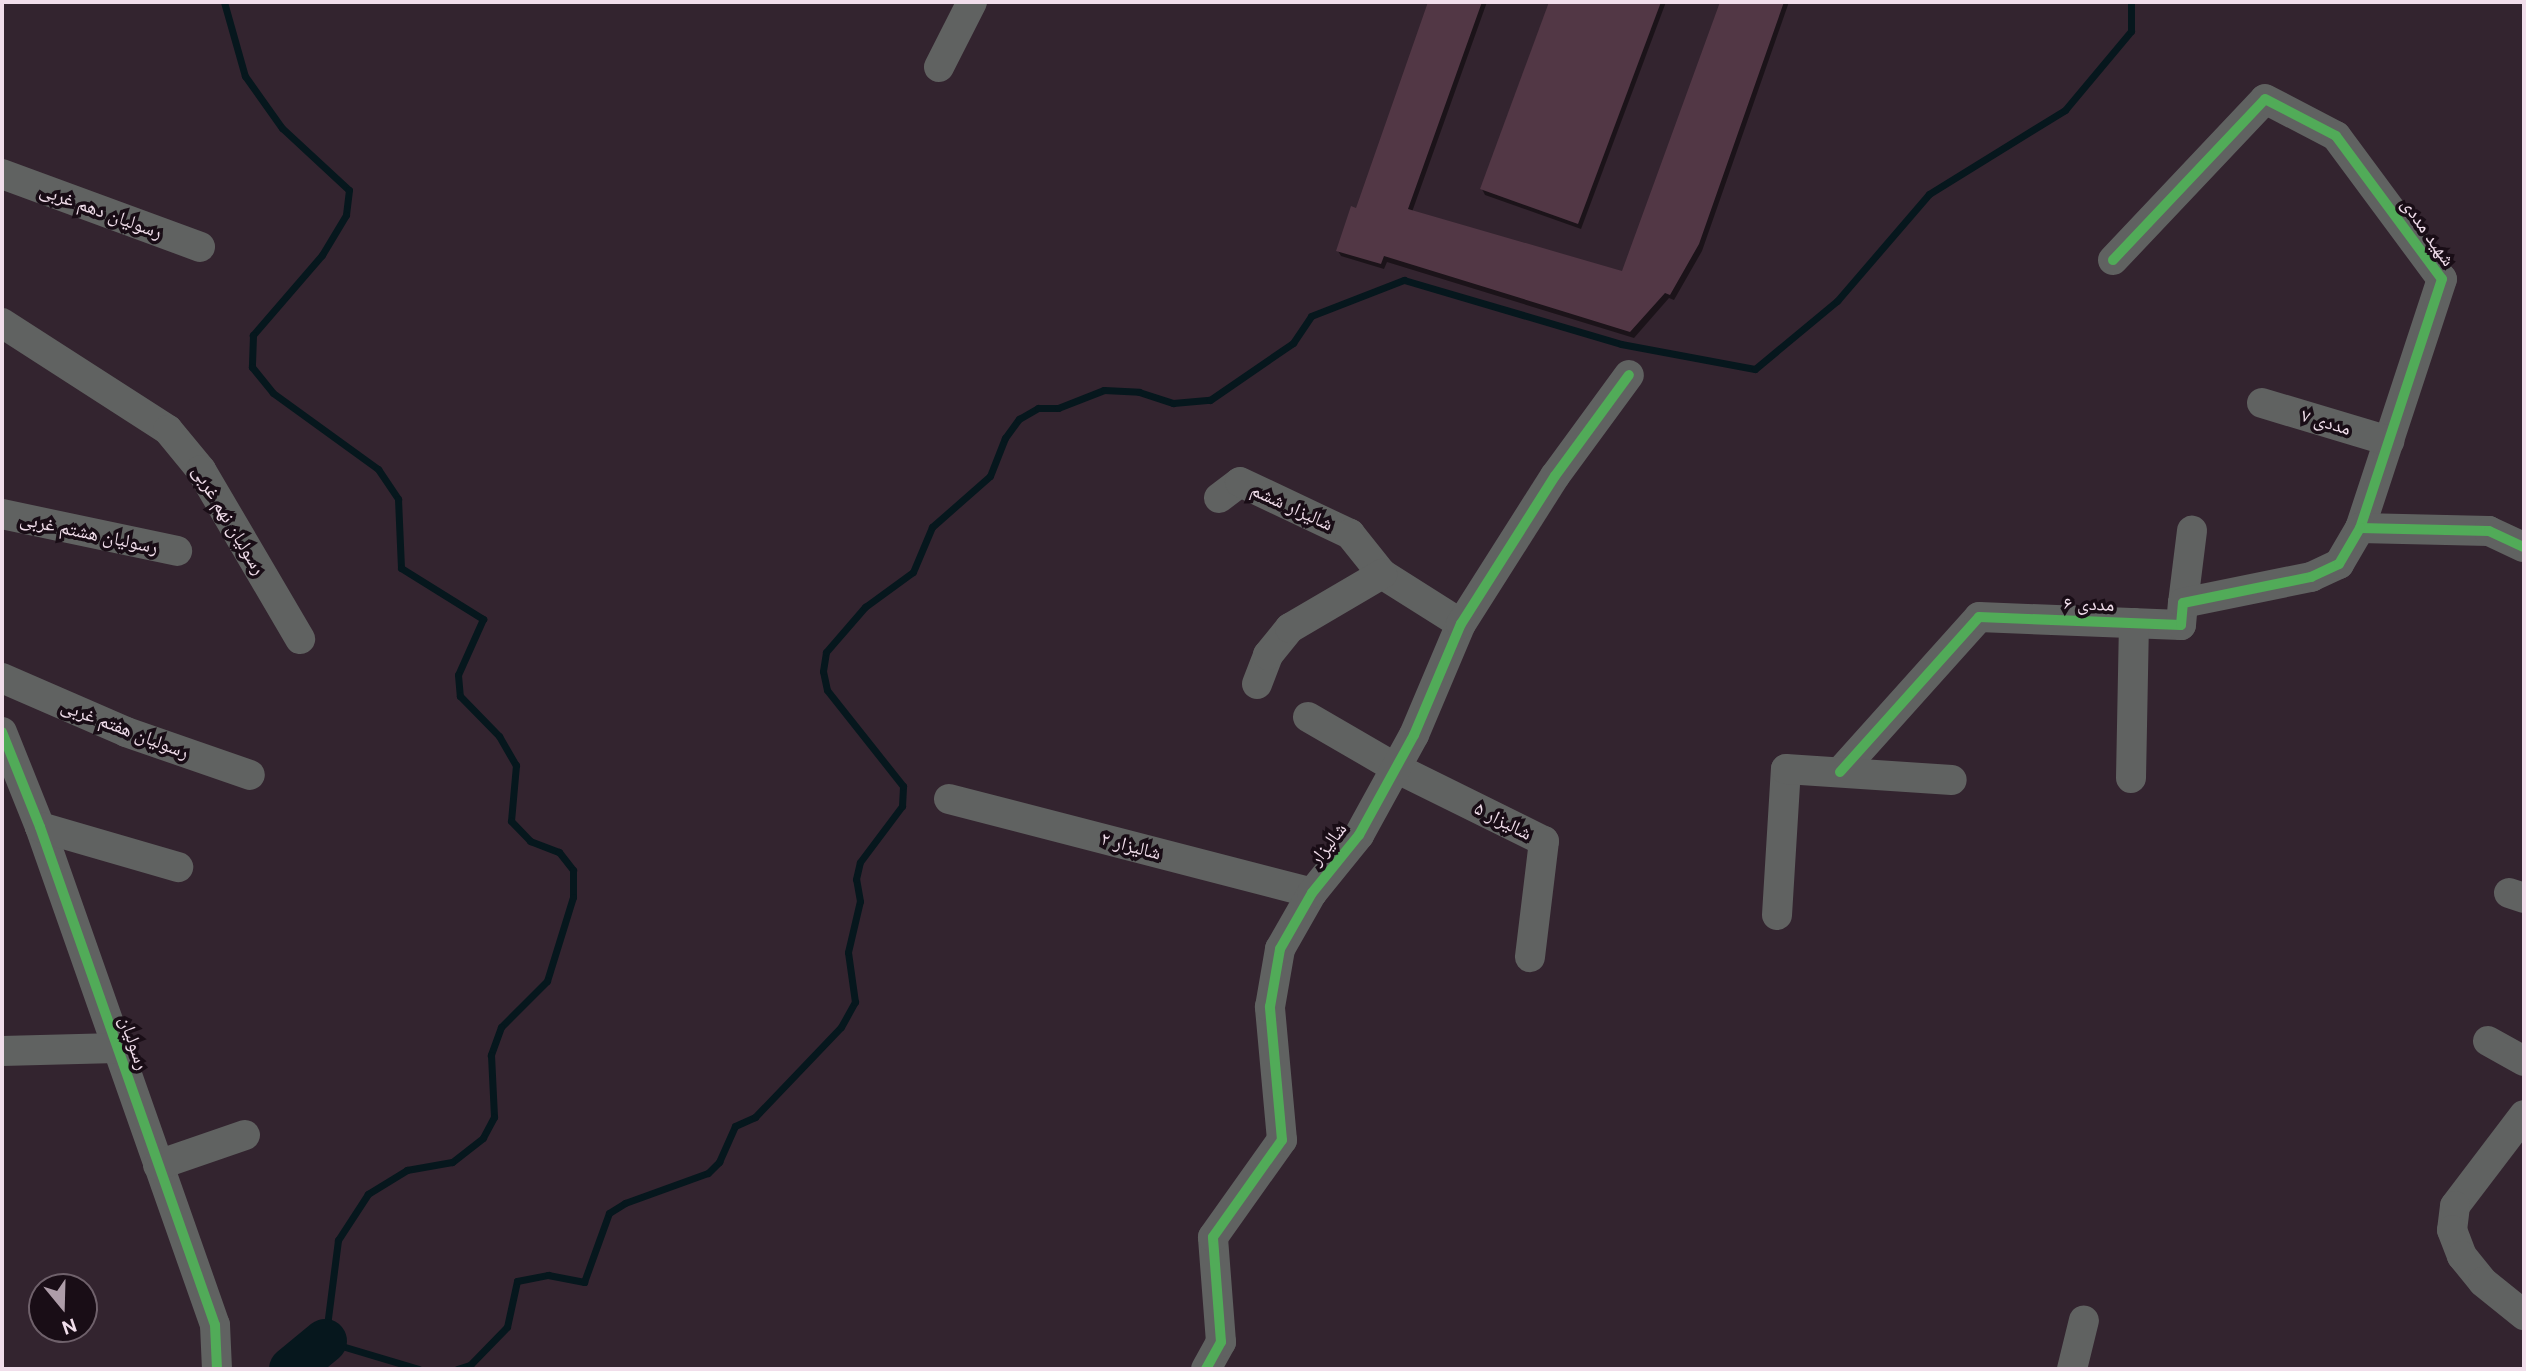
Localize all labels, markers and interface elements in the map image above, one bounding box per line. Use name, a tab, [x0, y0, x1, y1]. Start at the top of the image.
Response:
street label: رسولیان دهم غربی	[37, 178, 165, 244]
street label: شهید مددی	[2396, 194, 2460, 270]
street label: مددی ۷	[2298, 404, 2354, 440]
street label: رسولیان نهم غربی	[187, 461, 271, 579]
street label: شالیزار ششم	[1247, 478, 1337, 536]
street label: رسولیان هشتم غربی	[18, 507, 160, 559]
street label: مددی ۶	[2063, 592, 2115, 616]
street label: رسولیان هفتم غربی	[58, 694, 192, 764]
street label: شالیزار ۵	[1471, 797, 1535, 845]
street label: شالیزار	[1304, 818, 1352, 870]
street label: شالیزار ۲	[1098, 827, 1164, 865]
street label: رسولیان	[114, 1013, 154, 1073]
north arrow	[28, 1273, 98, 1343]
text: N	[59, 1312, 80, 1341]

